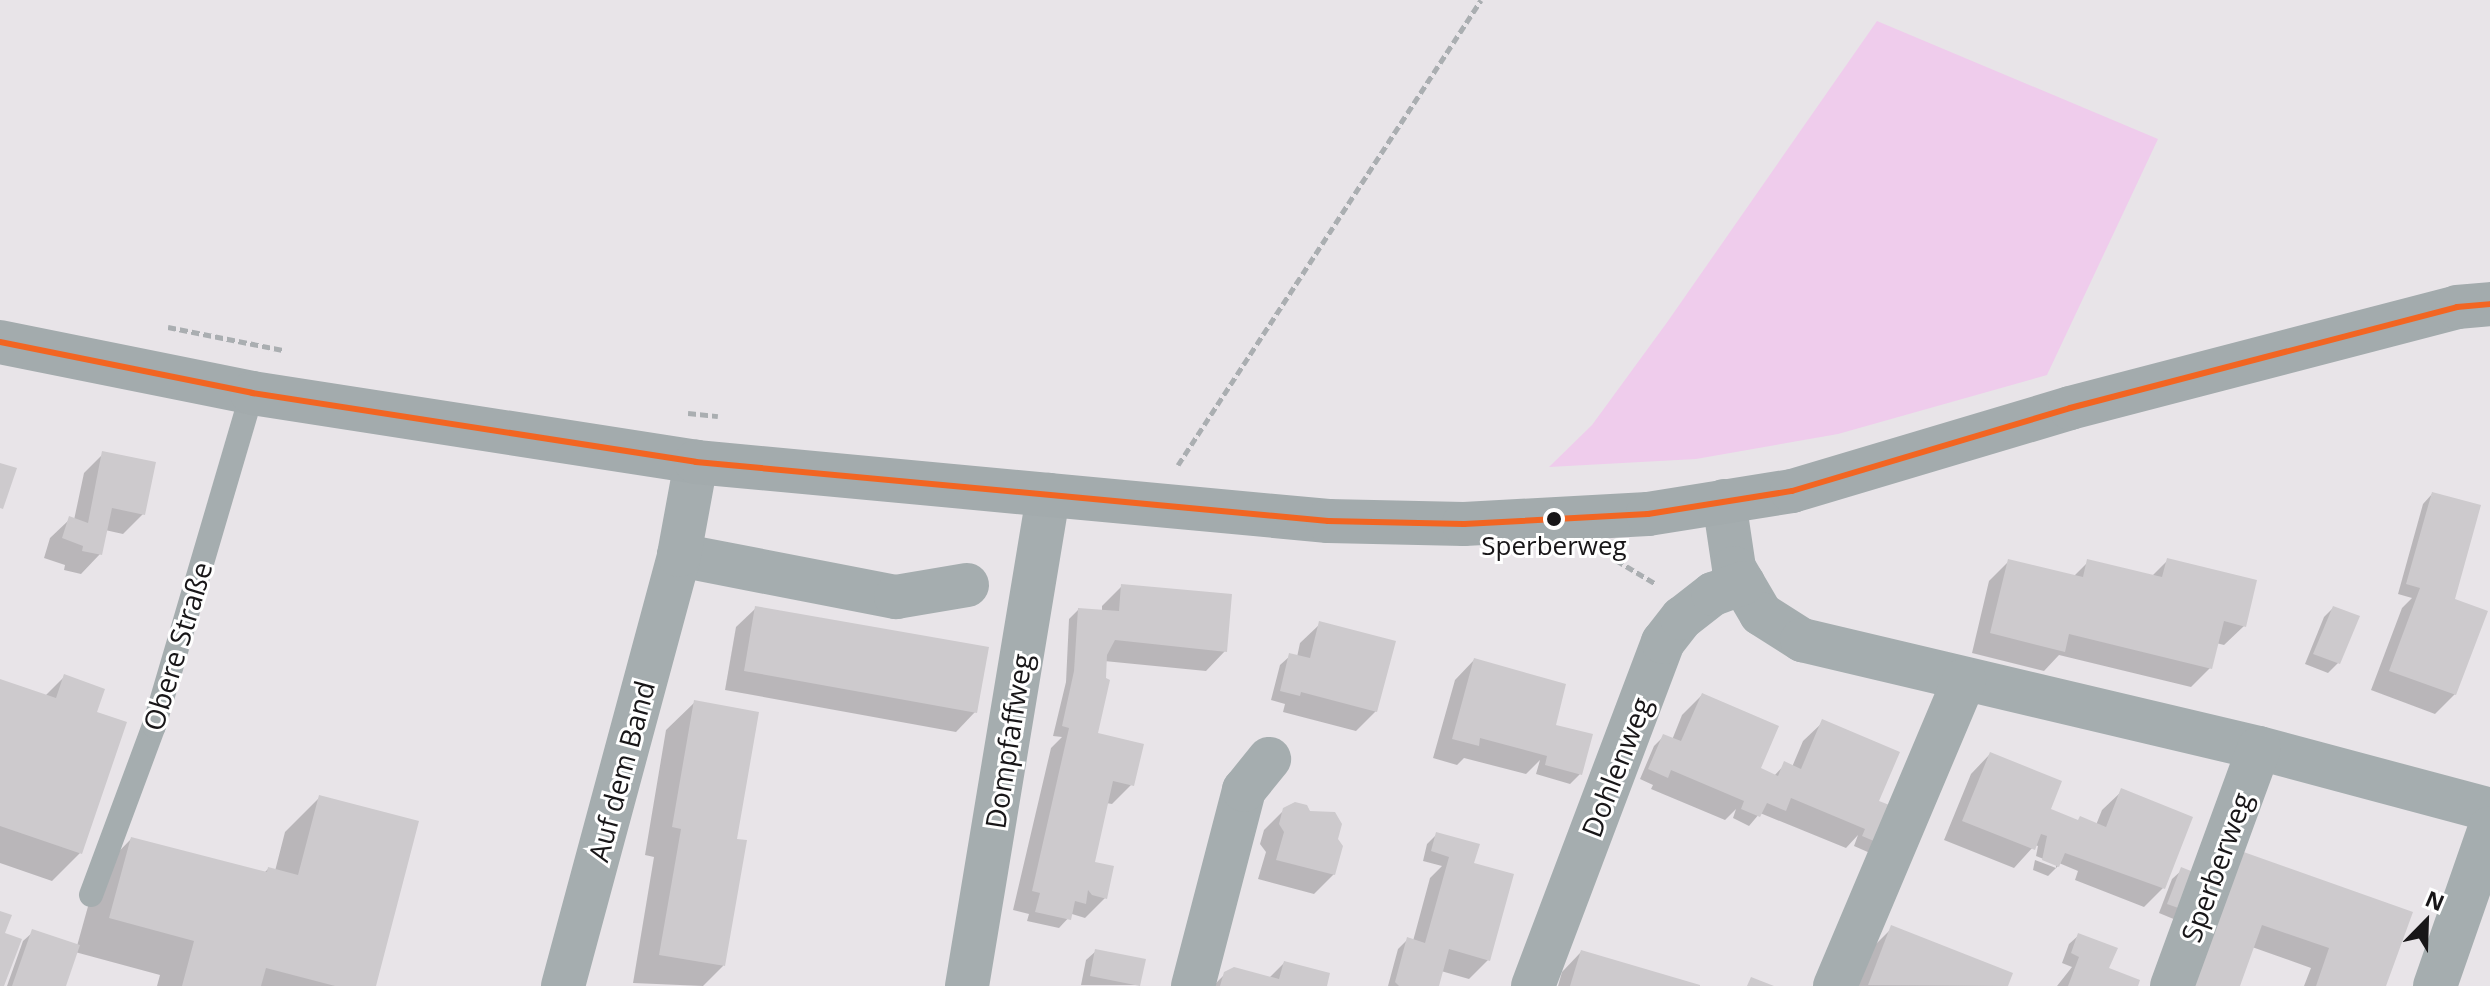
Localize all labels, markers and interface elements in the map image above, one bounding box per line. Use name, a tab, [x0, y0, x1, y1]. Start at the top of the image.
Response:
marker: Sperberweg	[1546, 511, 1562, 527]
place label: Sperberweg	[1481, 530, 1627, 562]
street label: Obere Straße	[135, 558, 219, 734]
street label: Dompfaffweg	[978, 651, 1038, 831]
street label: Auf dem Band	[581, 677, 661, 865]
street label: Dohlenweg	[1574, 692, 1658, 842]
street label: Sperberweg	[2173, 788, 2259, 946]
north arrow	[2386, 882, 2466, 962]
text: N	[2421, 883, 2449, 917]

